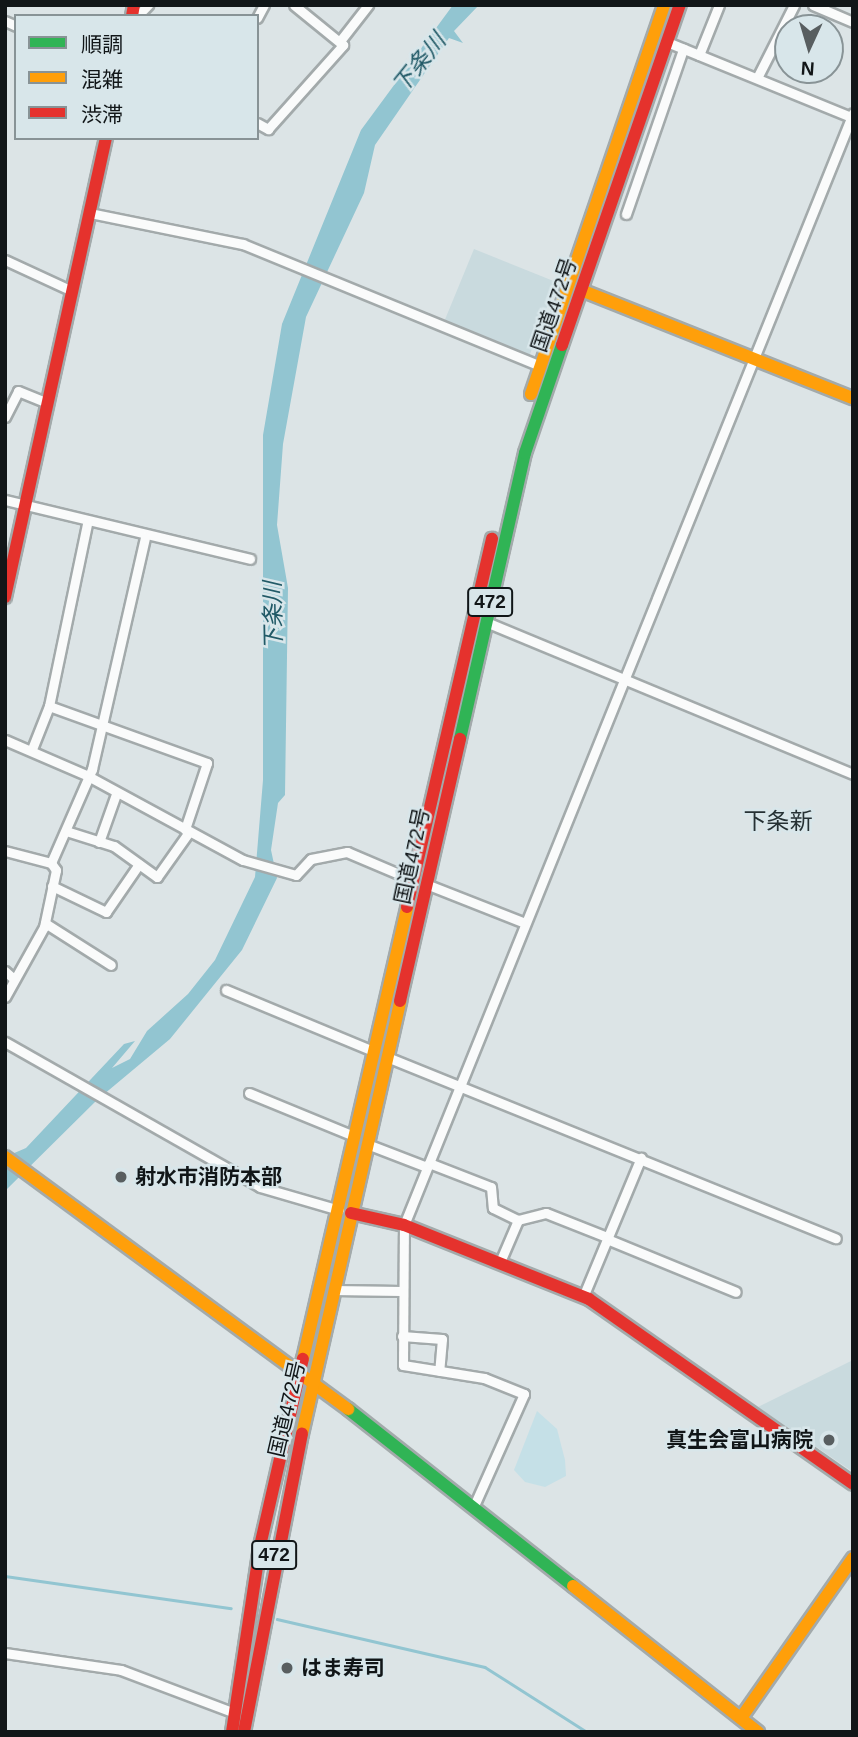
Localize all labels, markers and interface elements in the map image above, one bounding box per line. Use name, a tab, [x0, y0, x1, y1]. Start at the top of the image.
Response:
legend	[14, 14, 259, 140]
north arrow	[774, 14, 844, 84]
water label: 下条川	[387, 28, 451, 98]
text: 順調	[81, 33, 123, 56]
text: N	[800, 57, 815, 79]
text: 混雑	[81, 68, 123, 91]
text: 渋滞	[81, 103, 123, 126]
street label: 国道472号	[526, 255, 582, 355]
water label: 下条川	[259, 581, 287, 651]
road number: 472	[466, 586, 514, 618]
street label: 国道472号	[389, 805, 435, 907]
district label: 下条新	[744, 807, 812, 835]
place label: 射水市消防本部	[135, 1164, 282, 1190]
marker: 射水市消防本部	[113, 1169, 129, 1185]
street label: 国道472号	[264, 1358, 310, 1460]
place label: 真生会富山病院	[666, 1427, 813, 1453]
marker: 真生会富山病院	[819, 1430, 839, 1450]
road number: 472	[250, 1540, 298, 1570]
place label: はま寿司	[301, 1655, 385, 1681]
marker: はま寿司	[279, 1660, 295, 1676]

